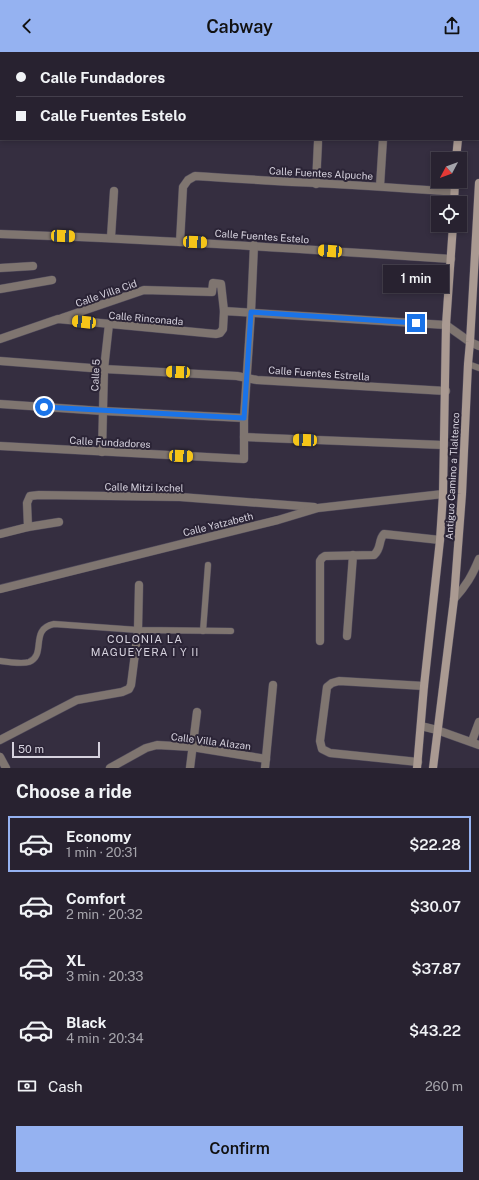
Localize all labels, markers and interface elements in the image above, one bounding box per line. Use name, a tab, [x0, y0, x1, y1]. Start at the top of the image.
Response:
icon: back	[16, 15, 38, 37]
icon: share	[441, 15, 463, 37]
text: Cabway	[206, 16, 273, 37]
text: Calle Fundadores	[40, 69, 165, 86]
text: Calle Fuentes Estelo	[40, 107, 186, 124]
north arrow	[431, 152, 467, 188]
map controls	[431, 152, 467, 232]
street label: Calle Fuentes Alpuche	[269, 164, 374, 182]
button: locate	[431, 196, 467, 232]
street label: Calle Fuentes Estelo	[214, 227, 310, 245]
car	[51, 230, 75, 242]
car	[183, 235, 207, 249]
car	[318, 244, 342, 258]
callout: 1 min	[383, 265, 449, 293]
text: 1 min	[401, 271, 431, 286]
street label: Calle Villa Cid	[74, 277, 138, 309]
street label: Calle Rinconada	[108, 309, 184, 327]
route end	[407, 314, 425, 332]
car	[71, 315, 97, 329]
street label: Calle 5	[88, 358, 102, 392]
street label: Calle Fuentes Estrella	[268, 363, 370, 383]
car	[166, 365, 190, 379]
route start	[35, 398, 53, 416]
street label: Antiguo Camino a Tlaltenco	[443, 412, 461, 540]
street label: Calle Fundadores	[69, 434, 151, 450]
car	[293, 434, 317, 446]
car	[169, 449, 193, 463]
street label: Calle Mitzi Ixchel	[104, 480, 184, 494]
street label: Calle Yatzabeth	[182, 509, 255, 539]
district label: COLONIA LA MAGUEYERA I Y II	[91, 633, 199, 658]
street label: Calle Villa Alazan	[170, 730, 252, 752]
scale bar	[12, 740, 100, 759]
text: 50 m	[18, 743, 44, 755]
text: Choose a ride	[16, 781, 132, 802]
icon: car	[18, 826, 54, 862]
text: Economy	[66, 828, 131, 845]
text: $22.28	[409, 836, 461, 853]
text: 1 min · 20:31	[66, 845, 138, 860]
icon: car	[18, 888, 54, 924]
text: Comfort	[66, 890, 126, 907]
text: $30.07	[410, 898, 461, 915]
text: 2 min · 20:32	[66, 907, 143, 922]
icon: car	[18, 950, 54, 986]
text: XL	[66, 952, 85, 969]
text: $37.87	[411, 960, 461, 977]
text: 3 min · 20:33	[66, 969, 144, 984]
icon: car	[18, 1012, 54, 1048]
text: Black	[66, 1014, 106, 1031]
text: $43.22	[409, 1022, 461, 1039]
text: 4 min · 20:34	[66, 1031, 144, 1046]
icon: cash	[16, 1075, 38, 1097]
text: Cash	[48, 1078, 83, 1095]
text: 260 m	[425, 1079, 463, 1094]
button: Confirm	[16, 1126, 463, 1172]

